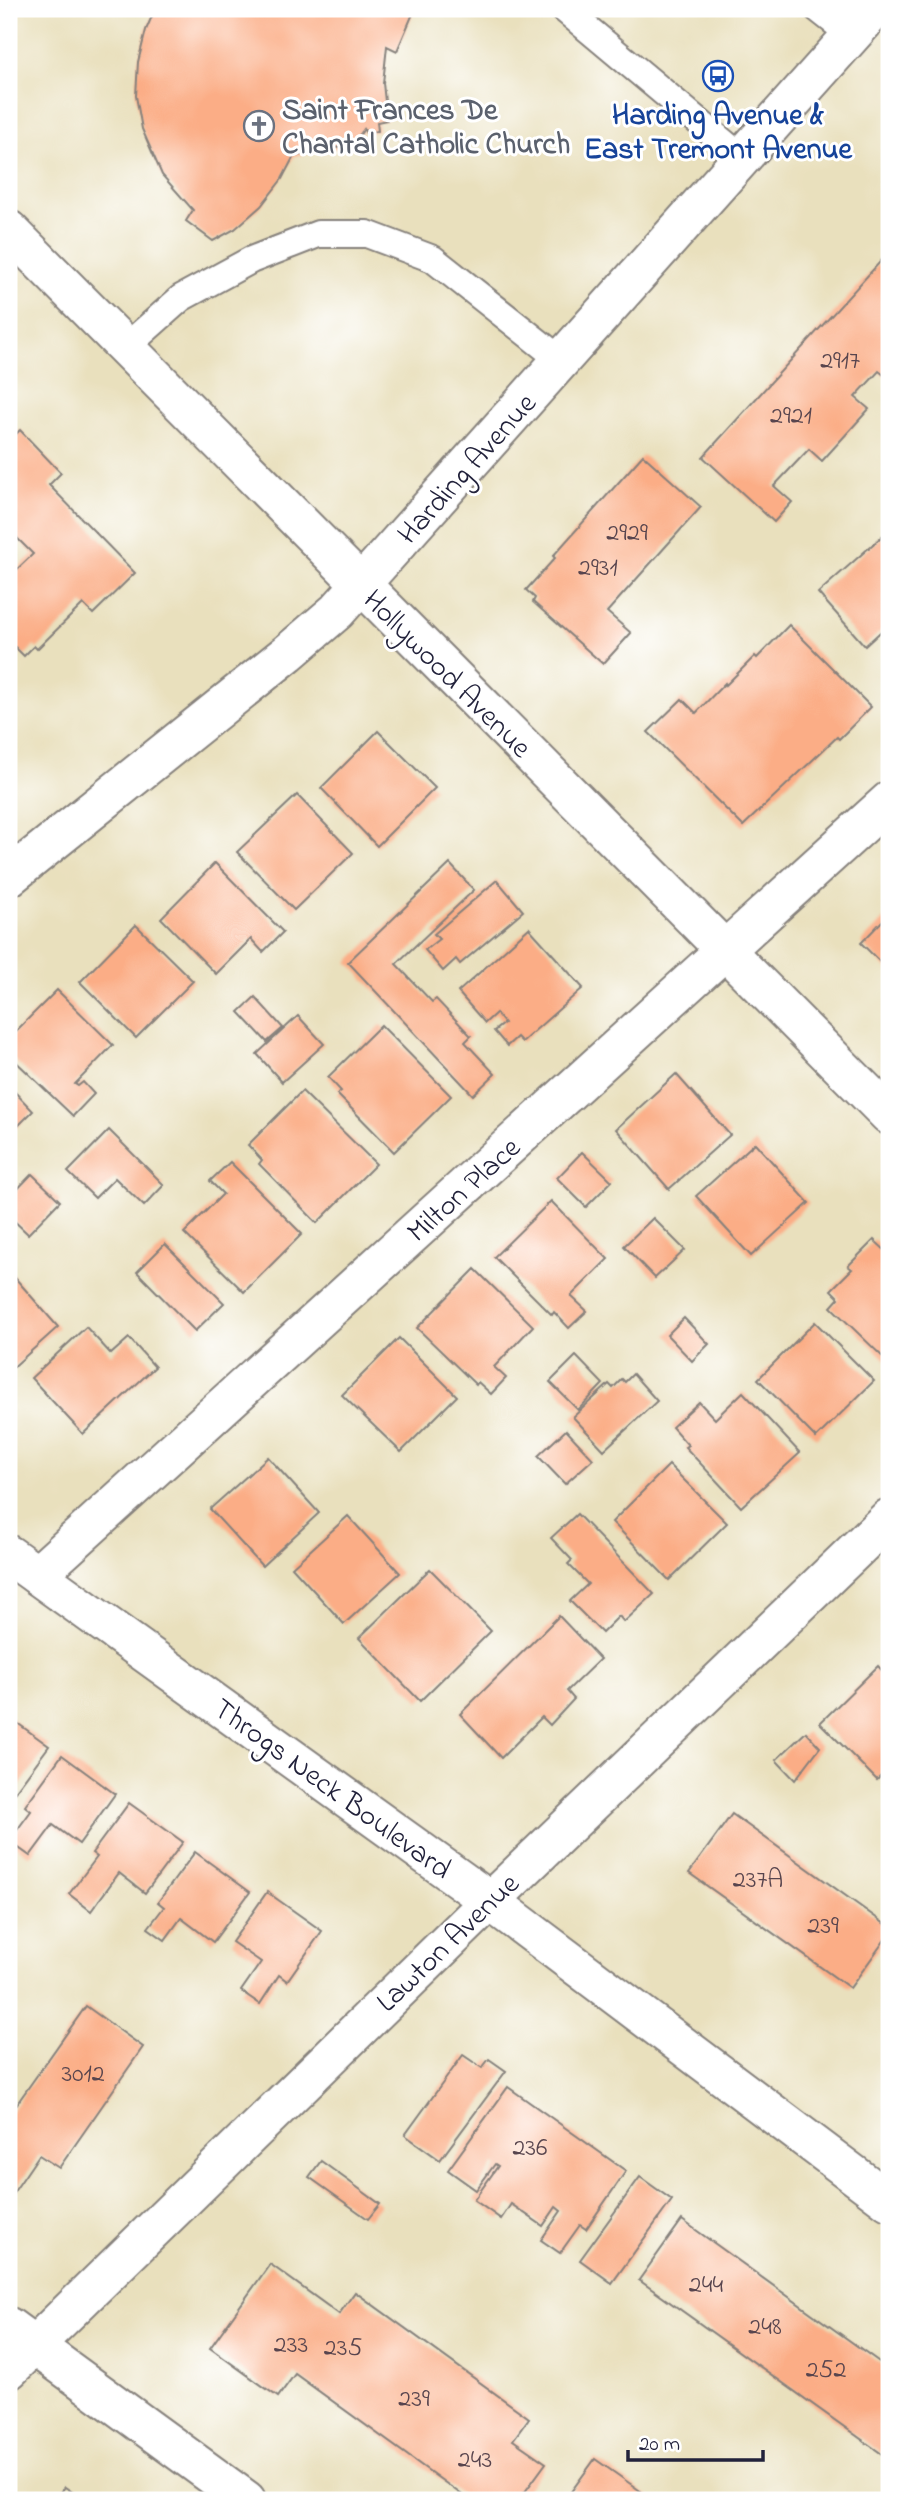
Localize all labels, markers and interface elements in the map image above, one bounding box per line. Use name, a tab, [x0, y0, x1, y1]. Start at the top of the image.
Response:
bus stop icon: Harding Avenue & East Tremont Avenue	[701, 59, 735, 93]
place label: Saint Frances De Chantal Catholic Church	[282, 90, 570, 168]
place label: Harding Avenue & East Tremont Avenue	[584, 95, 854, 173]
church icon: Saint Frances De Chantal Catholic Church	[242, 109, 276, 143]
house number: 2917	[820, 343, 860, 381]
street label: Harding Avenue	[388, 384, 549, 556]
house number: 2921	[770, 398, 812, 436]
house number: 2929	[606, 515, 648, 553]
house number: 2931	[578, 550, 618, 588]
street label: Hollywood Avenue	[351, 581, 541, 770]
street label: Milton Place	[398, 1128, 532, 1254]
street label: Throgs Neck Boulevard	[203, 1689, 460, 1892]
house number: 237A	[733, 1862, 783, 1900]
street label: Lawton Avenue	[367, 1864, 531, 2024]
house number: 239	[807, 1908, 839, 1946]
house number: 3012	[61, 2056, 105, 2094]
house number: 236	[512, 2130, 548, 2168]
house number: 244	[689, 2267, 723, 2305]
house number: 248	[748, 2309, 782, 2347]
house number: 233	[274, 2327, 308, 2365]
house number: 235	[324, 2330, 362, 2368]
house number: 252	[806, 2352, 846, 2390]
house number: 239	[398, 2381, 430, 2419]
scale bar	[628, 2418, 763, 2462]
text: 20 m	[639, 2430, 680, 2460]
house number: 243	[458, 2442, 492, 2480]

